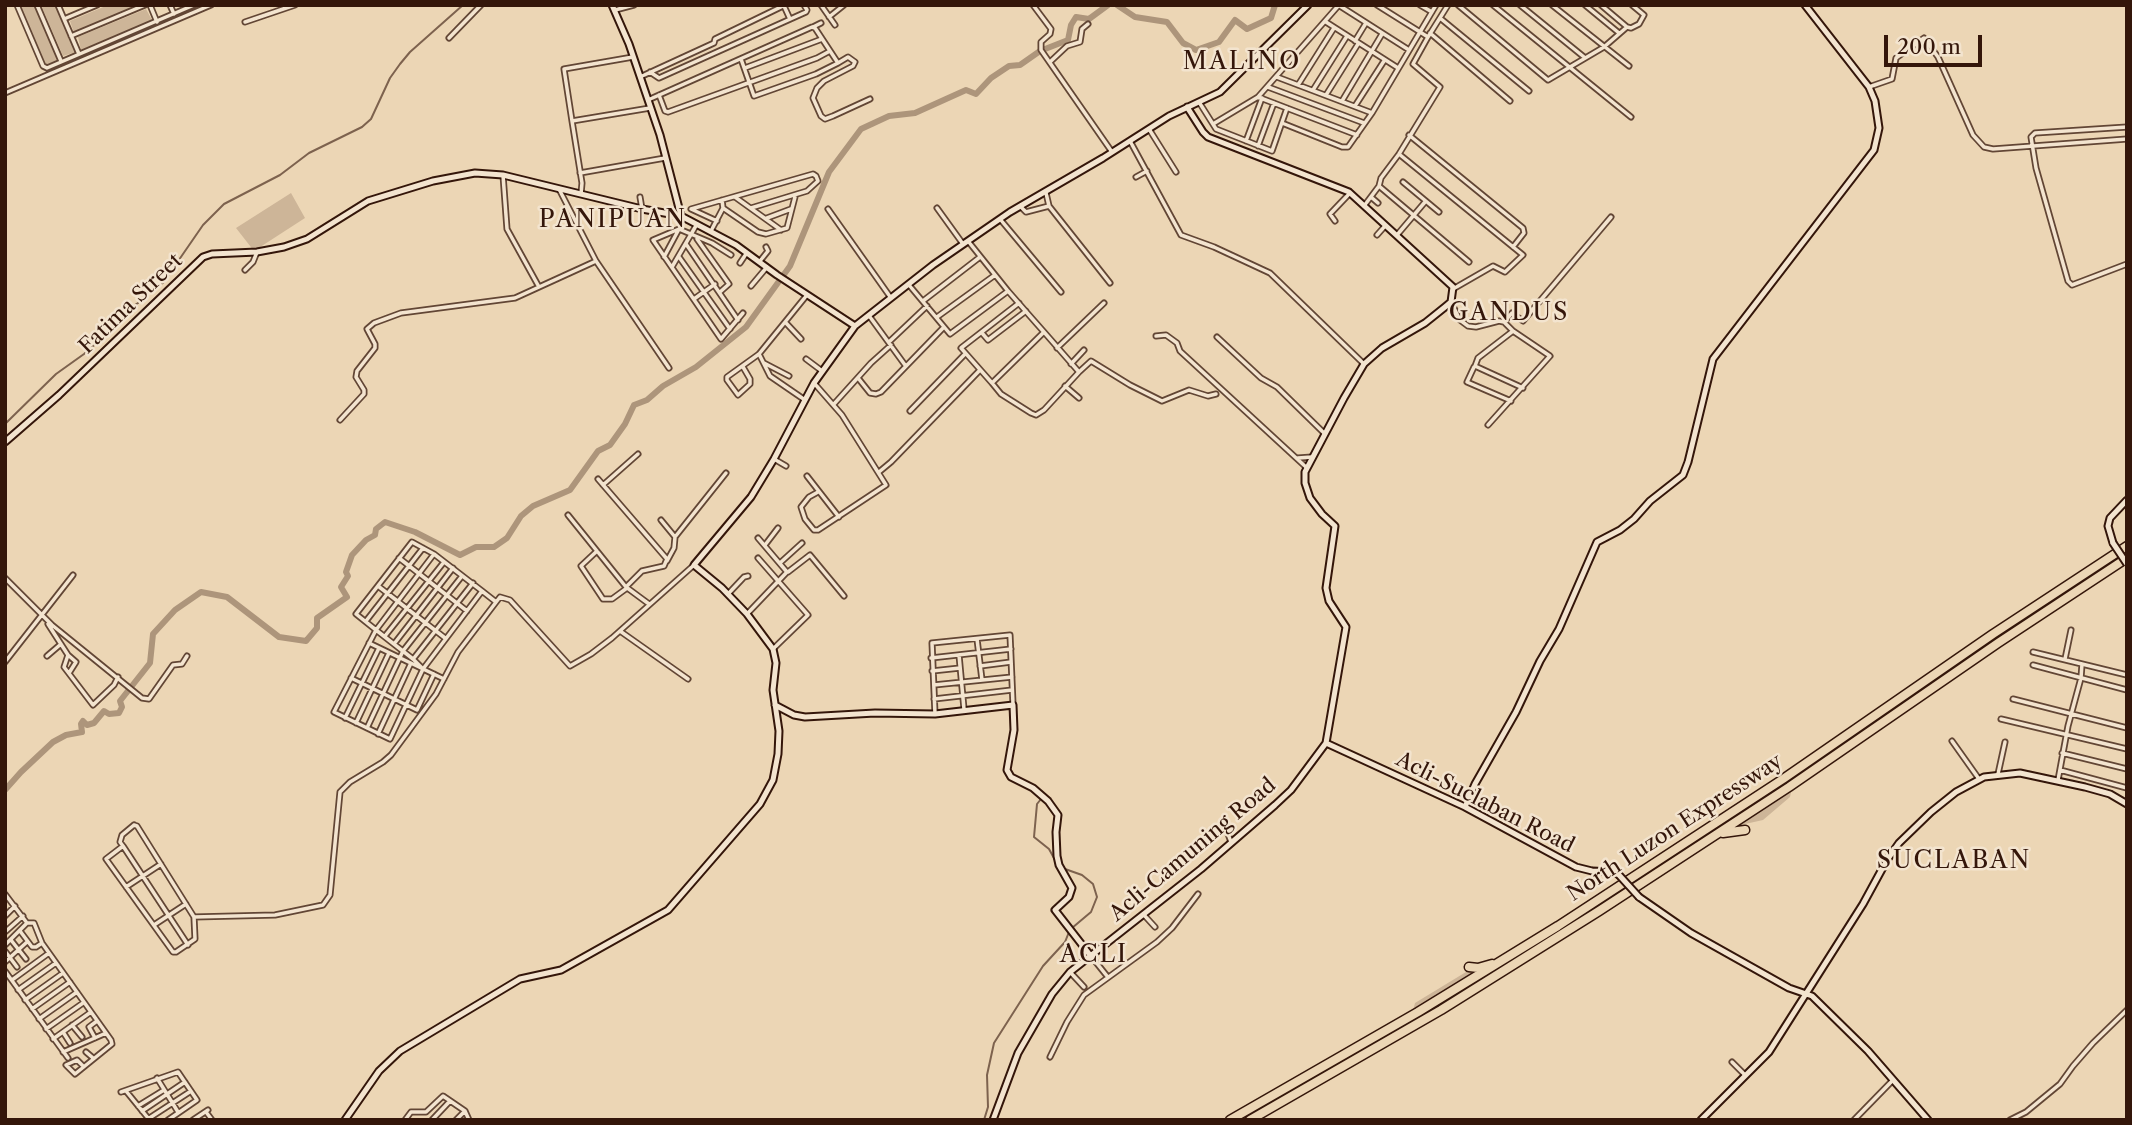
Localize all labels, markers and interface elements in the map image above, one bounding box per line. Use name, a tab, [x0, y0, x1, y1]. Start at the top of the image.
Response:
scale bar	[1887, 21, 1985, 65]
text: 200 m	[1897, 34, 1961, 59]
district label: MALINO	[1184, 48, 1300, 76]
district label: PANIPUAN	[540, 206, 686, 234]
street label: Fatima Street	[74, 249, 188, 359]
district label: GANDUS	[1449, 299, 1569, 327]
street label: Acli-Suclaban Road	[1392, 747, 1578, 859]
street label: North Luzon Expressway	[1563, 749, 1787, 907]
street label: Acli-Camuning Road	[1105, 773, 1281, 927]
district label: SUCLABAN	[1878, 847, 2030, 875]
district label: ACLI	[1060, 941, 1128, 969]

